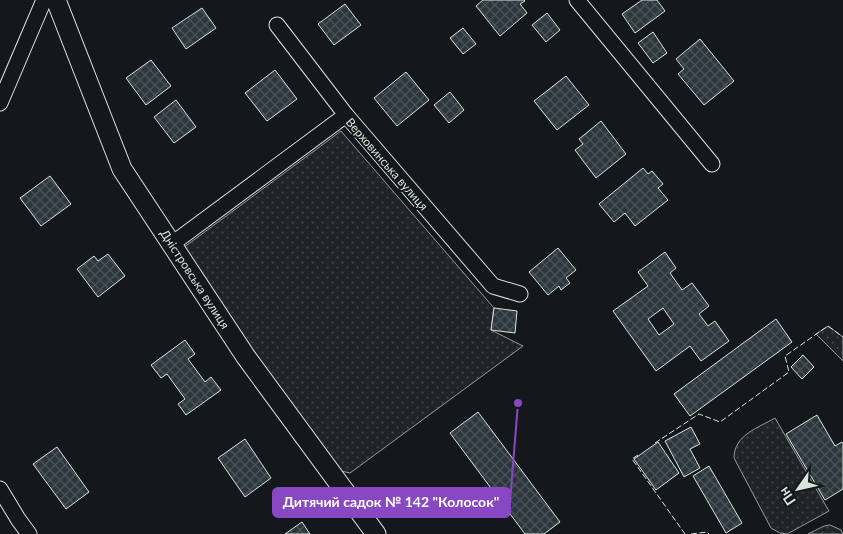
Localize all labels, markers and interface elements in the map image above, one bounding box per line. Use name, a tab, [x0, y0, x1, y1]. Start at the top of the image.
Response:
street label: Верховинська вулиця	[343, 115, 431, 213]
street label: Дністровська вулиця	[157, 226, 233, 332]
north arrow	[773, 464, 823, 514]
text: Пн	[775, 484, 799, 509]
callout: Дитячий садок № 142 "Колосок"	[273, 488, 510, 517]
text: Дитячий садок № 142 "Колосок"	[283, 493, 499, 510]

